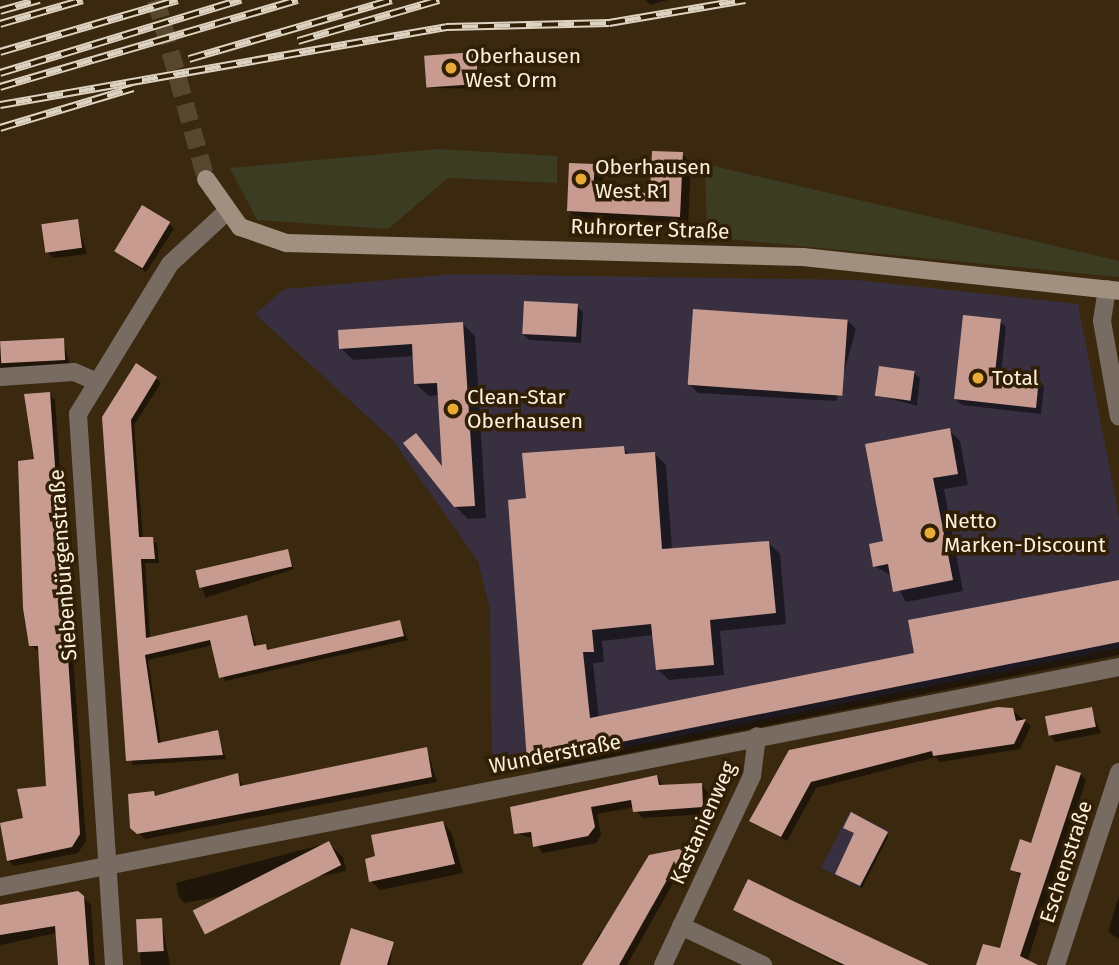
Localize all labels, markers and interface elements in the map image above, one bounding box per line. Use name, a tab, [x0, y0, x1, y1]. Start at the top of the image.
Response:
place label: Oberhausen West Orm	[465, 43, 581, 93]
marker: Oberhausen West Orm	[443, 60, 459, 76]
place label: Oberhausen West R1	[595, 154, 711, 204]
marker: Oberhausen West R1	[573, 171, 589, 187]
street label: Ruhrorter Straße	[570, 214, 730, 244]
place label: Total	[992, 365, 1039, 391]
marker: Total	[970, 370, 986, 386]
place label: Clean-Star Oberhausen	[467, 384, 583, 434]
marker: Clean-Star Oberhausen	[445, 401, 461, 417]
street label: Siebenbürgenstraße	[44, 468, 82, 662]
place label: Netto Marken-Discount	[944, 508, 1106, 558]
marker: Netto Marken-Discount	[922, 525, 938, 541]
street label: Wunderstraße	[487, 729, 623, 779]
street label: Kastanienweg	[665, 758, 741, 888]
street label: Eschenstraße	[1034, 798, 1098, 926]

